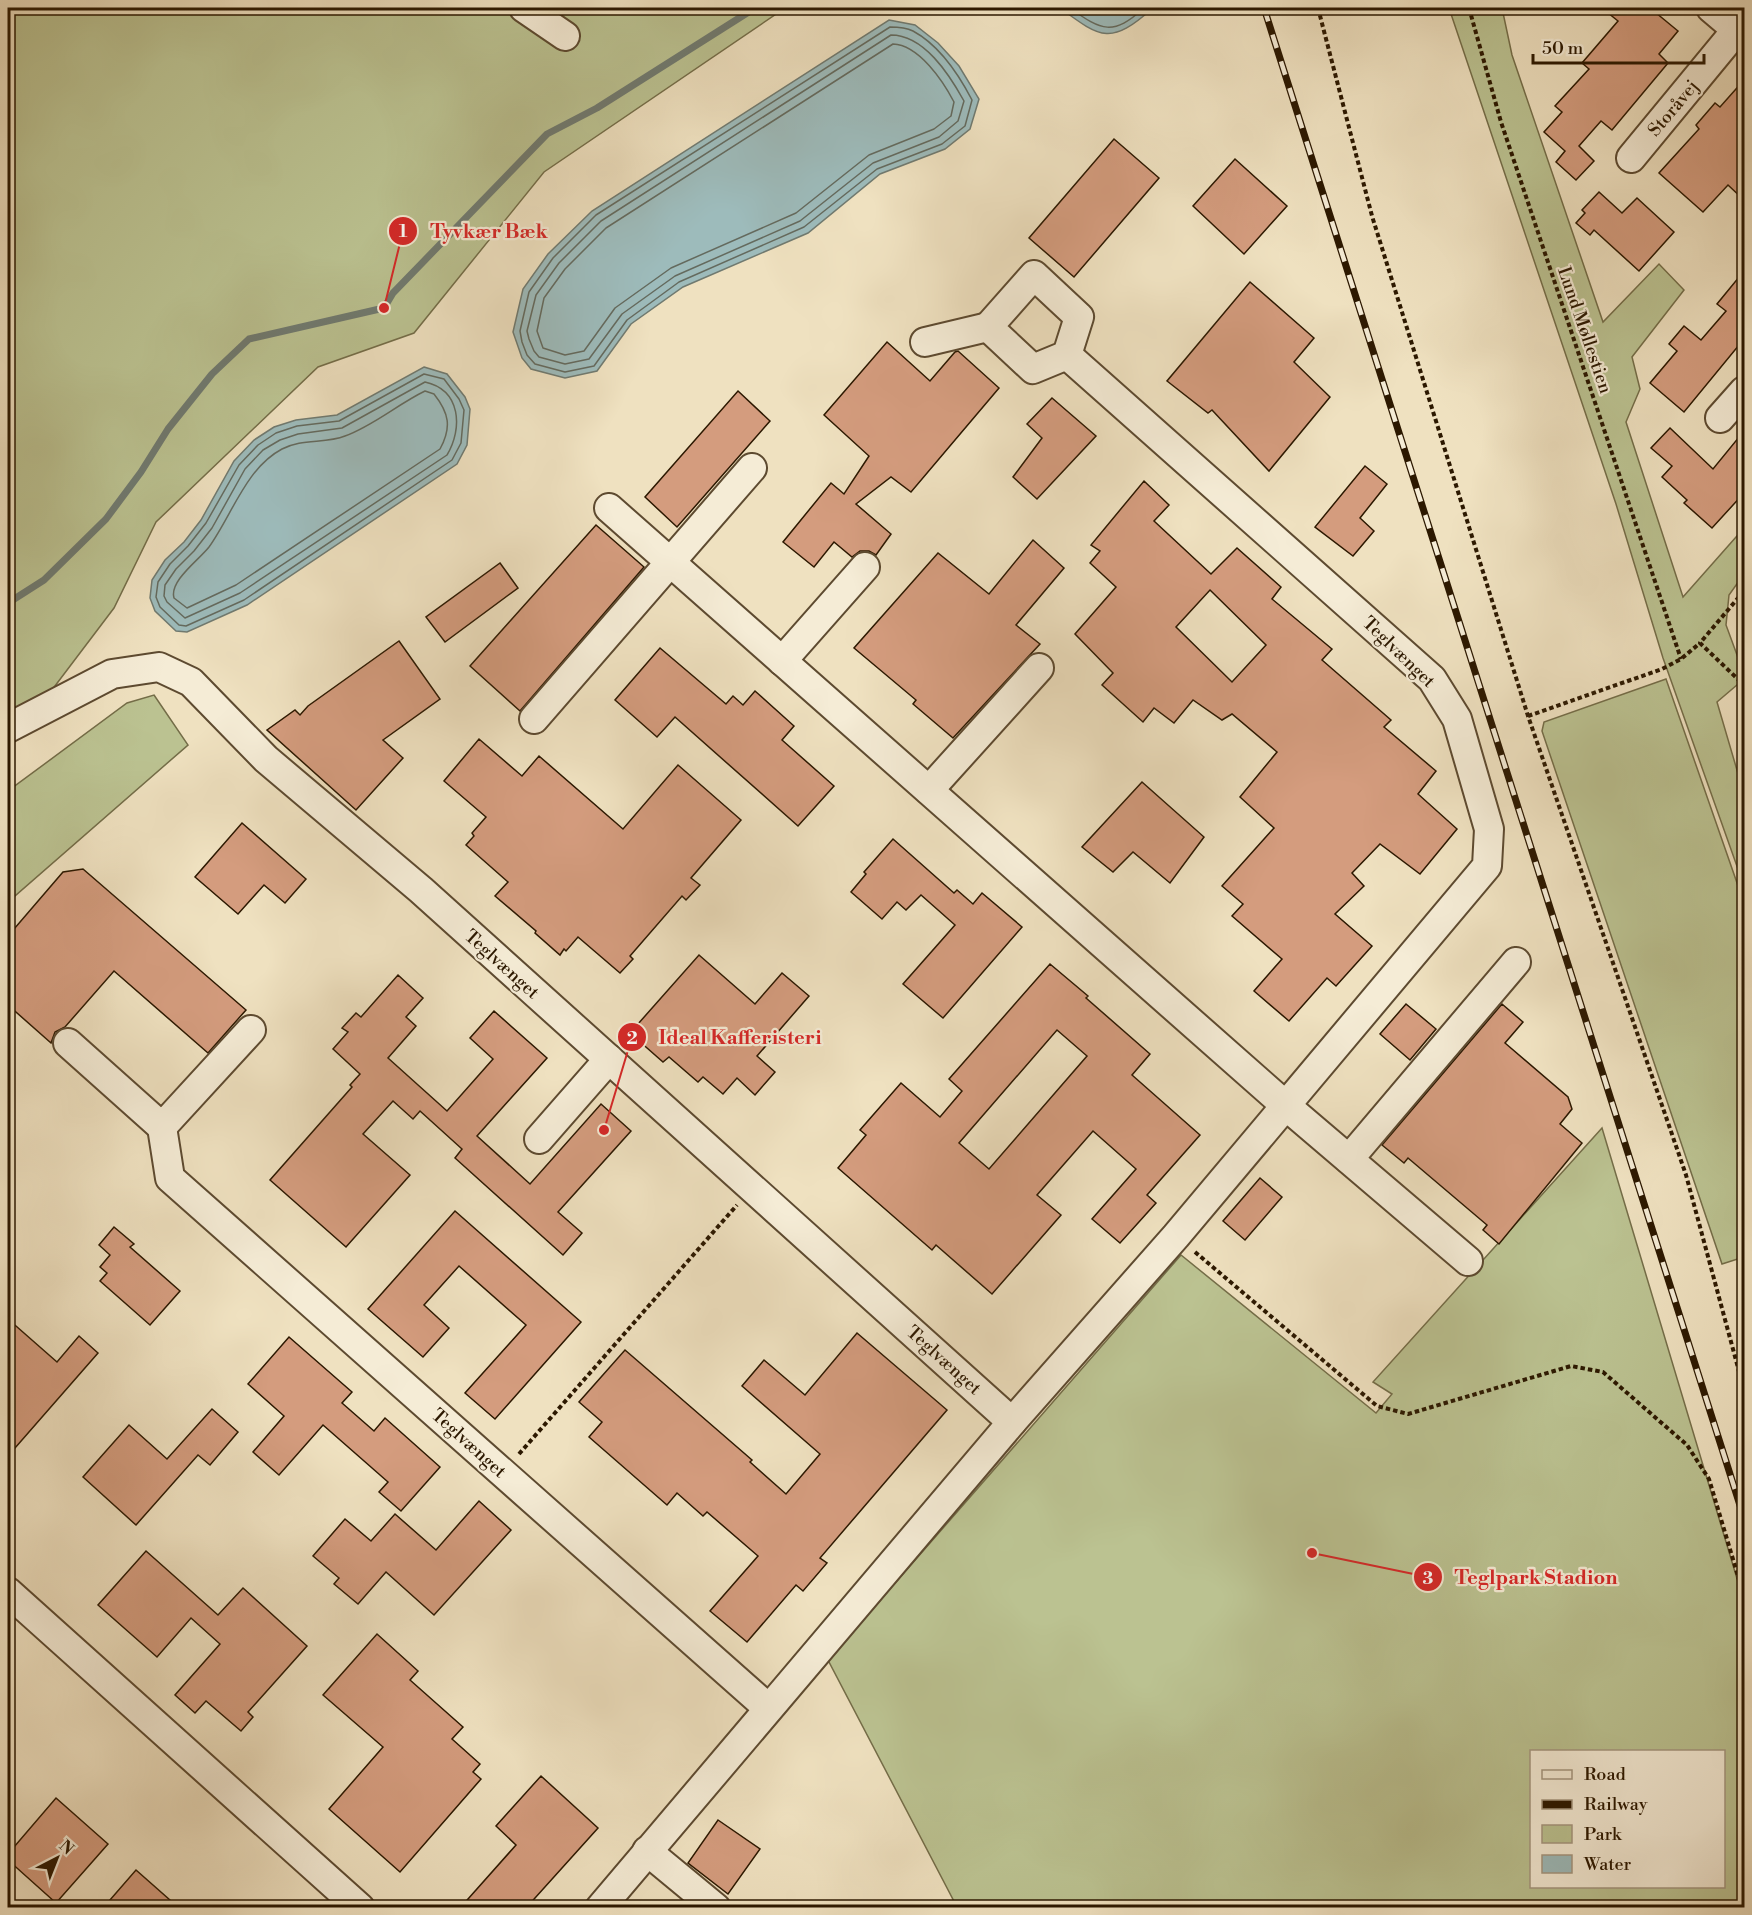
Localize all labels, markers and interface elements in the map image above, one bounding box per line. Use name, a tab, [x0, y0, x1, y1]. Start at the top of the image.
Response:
scale bar	[1533, 27, 1704, 65]
text: 50 m	[1542, 37, 1584, 60]
street label: Storåvej	[1643, 75, 1704, 141]
callout: Tyvkær Bæk	[388, 212, 560, 250]
text: 1	[399, 220, 408, 243]
text: Tyvkær Bæk	[430, 220, 548, 245]
street label: Lund Møllestien	[1552, 264, 1617, 397]
street label: Teglvænget	[1357, 612, 1440, 693]
street label: Teglvænget	[460, 925, 544, 1004]
callout: Ideal Kafferisteri	[617, 1018, 834, 1056]
text: Ideal Kafferisteri	[658, 1026, 822, 1051]
text: 2	[626, 1027, 638, 1050]
street label: Teglvænget	[902, 1321, 986, 1400]
street label: Teglvænget	[427, 1404, 511, 1483]
callout: Teglpark Stadion	[1413, 1558, 1630, 1596]
text: Teglpark Stadion	[1454, 1566, 1618, 1591]
text: 3	[1423, 1567, 1434, 1590]
legend	[1530, 1750, 1725, 1888]
text: Road	[1584, 1763, 1627, 1786]
text: Railway	[1584, 1793, 1648, 1816]
text: Park	[1584, 1823, 1623, 1846]
north arrow	[27, 1828, 87, 1888]
text: N	[55, 1836, 78, 1859]
text: Water	[1583, 1853, 1632, 1876]

